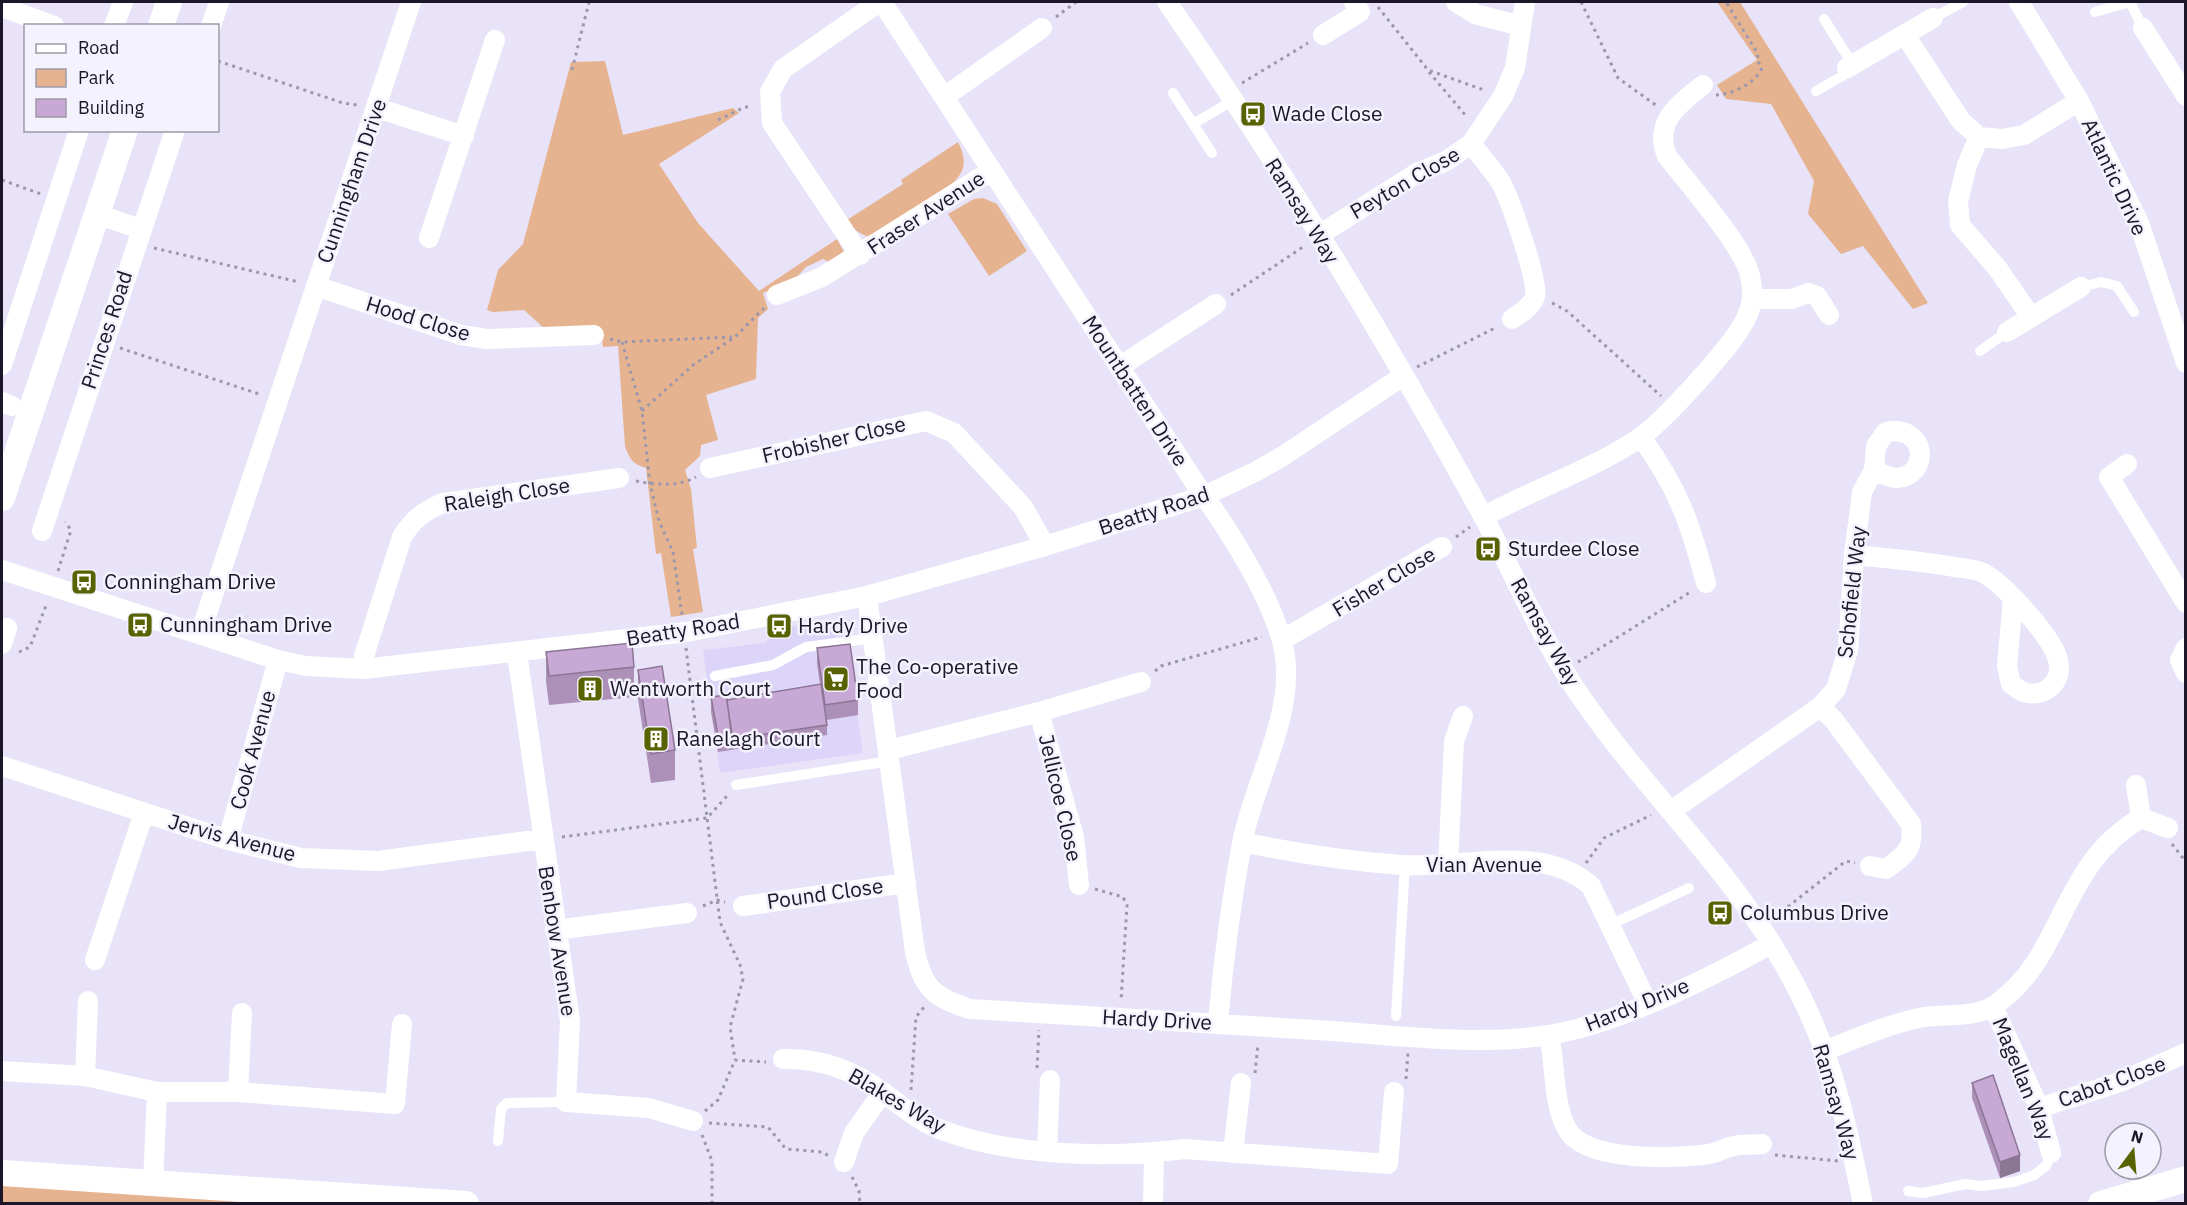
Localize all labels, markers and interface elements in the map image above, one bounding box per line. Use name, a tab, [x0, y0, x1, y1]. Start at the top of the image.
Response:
legend	[24, 24, 219, 132]
text: Road	[78, 36, 119, 59]
text: Park	[78, 66, 115, 89]
street label: Cunningham Drive	[310, 95, 392, 267]
text: Building	[78, 96, 145, 119]
bus stop icon: Wade Close	[1238, 99, 1268, 129]
place label: Wade Close	[1272, 99, 1383, 127]
street label: Atlantic Drive	[2075, 113, 2154, 240]
street label: Peyton Close	[1344, 139, 1465, 225]
street label: Ramsay Way	[1259, 152, 1347, 269]
street label: Fraser Avenue	[861, 164, 990, 261]
street label: Princes Road	[74, 267, 138, 392]
street label: Hood Close	[363, 289, 474, 347]
street label: Mountbatten Drive	[1076, 309, 1195, 471]
street label: Frobisher Close	[759, 409, 908, 469]
street label: Raleigh Close	[442, 470, 572, 518]
street label: Beatty Road	[1095, 479, 1213, 541]
street label: Schofield Way	[1830, 524, 1872, 659]
bus stop icon: Sturdee Close	[1473, 534, 1503, 564]
place label: Sturdee Close	[1508, 534, 1640, 562]
street label: Fisher Close	[1327, 539, 1440, 623]
bus stop icon: Conningham Drive	[69, 567, 99, 597]
place label: Conningham Drive	[104, 567, 276, 595]
street label: Ramsay Way	[1505, 572, 1587, 691]
street label: Beatty Road	[624, 606, 742, 652]
bus stop icon: Cunningham Drive	[125, 610, 155, 640]
place label: Cunningham Drive	[160, 610, 332, 638]
bus stop icon: Hardy Drive	[764, 611, 794, 641]
place label: Hardy Drive	[798, 611, 908, 639]
place label: The Co-operative Food	[856, 652, 1019, 704]
supermarket icon: The Co-operative Food	[821, 664, 851, 694]
building icon: Wentworth Court	[575, 674, 605, 704]
place label: Wentworth Court	[610, 674, 771, 702]
street label: Cook Avenue	[223, 687, 281, 813]
building icon: Ranelagh Court	[641, 724, 671, 754]
place label: Ranelagh Court	[676, 724, 821, 752]
street label: Jellicoe Close	[1033, 731, 1089, 864]
street label: Jervis Avenue	[165, 807, 299, 868]
street label: Vian Avenue	[1426, 850, 1542, 878]
street label: Benbow Avenue	[532, 863, 584, 1018]
street label: Pound Close	[765, 871, 885, 915]
bus stop icon: Columbus Drive	[1705, 898, 1735, 928]
place label: Columbus Drive	[1740, 898, 1889, 926]
street label: Hardy Drive	[1580, 970, 1693, 1038]
street label: Hardy Drive	[1101, 1002, 1213, 1036]
street label: Magellan Way	[1987, 1013, 2062, 1145]
street label: Ramsay Way	[1807, 1040, 1867, 1164]
street label: Cabot Close	[2054, 1049, 2169, 1114]
street label: Blakes Way	[844, 1061, 952, 1140]
north arrow	[2103, 1121, 2163, 1181]
text: N	[2129, 1125, 2145, 1148]

